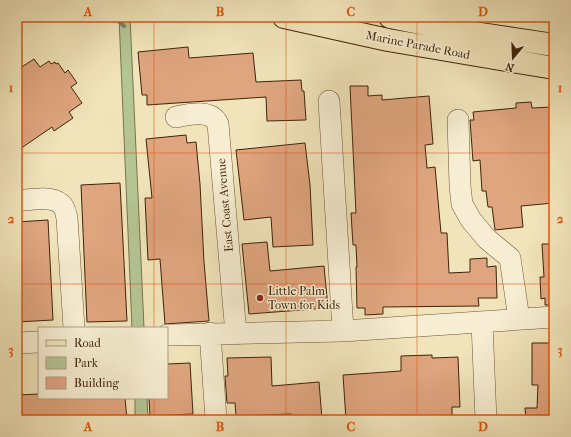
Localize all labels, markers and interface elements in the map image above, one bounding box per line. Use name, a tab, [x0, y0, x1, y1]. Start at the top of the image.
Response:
text: A	[83, 4, 93, 19]
text: B	[216, 4, 225, 19]
text: C	[347, 4, 356, 19]
text: D	[478, 4, 488, 19]
street label: Marine Parade Road	[365, 28, 472, 62]
north arrow	[493, 38, 533, 78]
text: N	[503, 59, 516, 74]
text: 1	[9, 80, 14, 95]
text: 1	[558, 80, 563, 95]
street label: East Coast Avenue	[214, 158, 236, 252]
text: 2	[8, 211, 15, 226]
text: 2	[557, 211, 564, 226]
place label: Little Palm Town for Kids	[268, 284, 340, 312]
marker: Little Palm Town for Kids	[255, 293, 265, 303]
legend	[38, 327, 168, 399]
text: Road	[74, 336, 101, 350]
text: 3	[8, 342, 14, 358]
text: 3	[557, 342, 563, 358]
text: Park	[74, 356, 99, 370]
text: Building	[74, 376, 119, 390]
text: A	[83, 419, 93, 434]
text: B	[216, 419, 225, 434]
text: C	[347, 419, 356, 434]
text: D	[478, 419, 488, 434]

